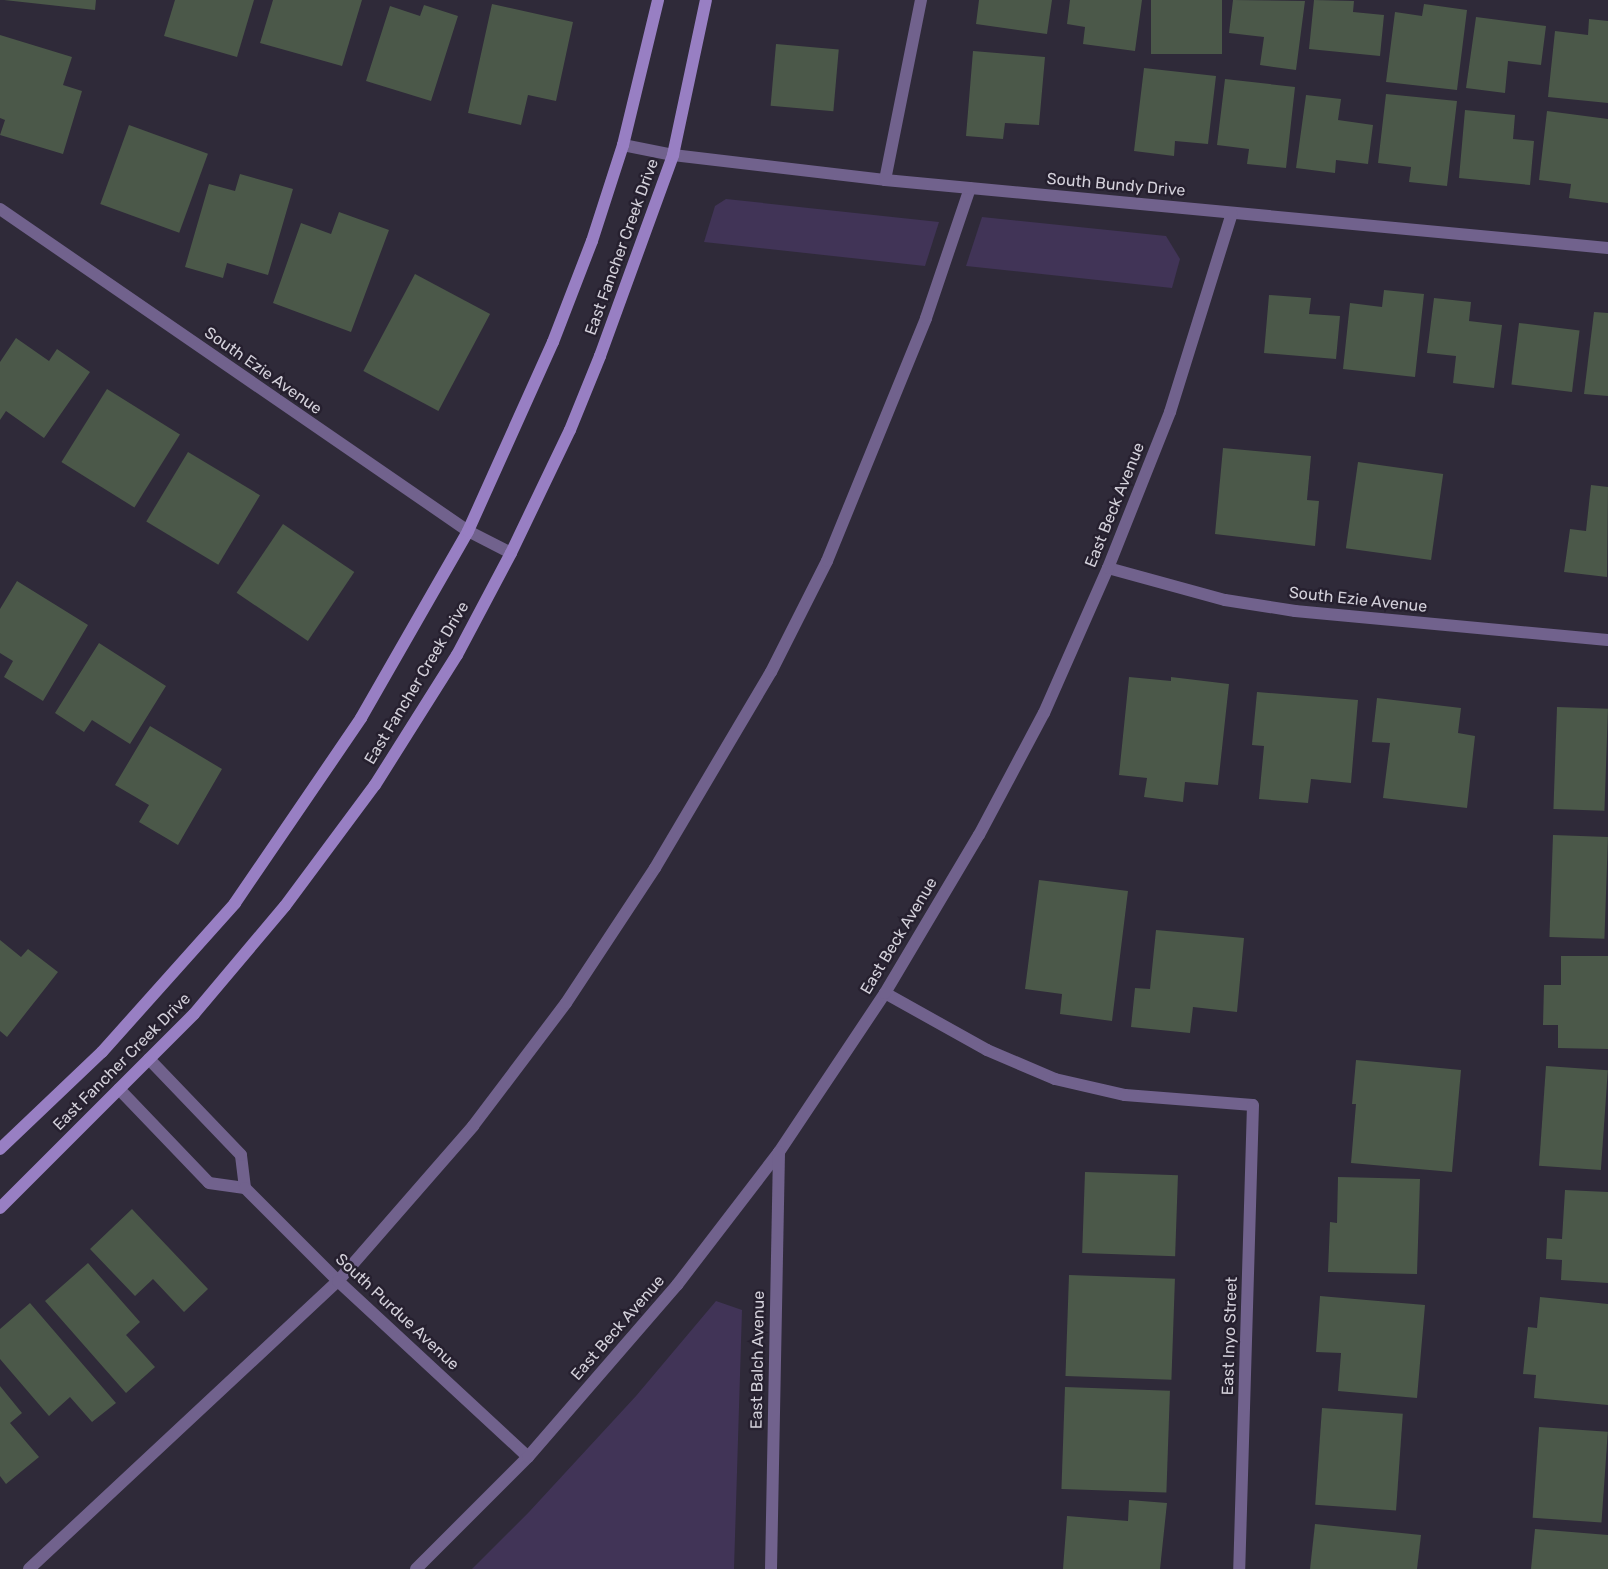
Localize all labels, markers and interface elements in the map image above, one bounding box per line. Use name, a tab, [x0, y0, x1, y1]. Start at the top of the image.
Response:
street label: East Fancher Creek Drive	[581, 156, 663, 338]
street label: South Bundy Drive	[1046, 169, 1186, 201]
street label: South Ezie Avenue	[200, 323, 326, 419]
street label: East Beck Avenue	[1081, 439, 1149, 571]
street label: South Ezie Avenue	[1288, 583, 1428, 617]
street label: East Fancher Creek Drive	[361, 598, 473, 768]
street label: East Beck Avenue	[856, 874, 942, 998]
street label: East Fancher Creek Drive	[49, 989, 195, 1135]
street label: South Purdue Avenue	[331, 1250, 463, 1374]
street label: East Beck Avenue	[567, 1271, 669, 1385]
street label: East Inyo Street	[1218, 1276, 1242, 1396]
street label: East Balch Avenue	[747, 1290, 769, 1430]

